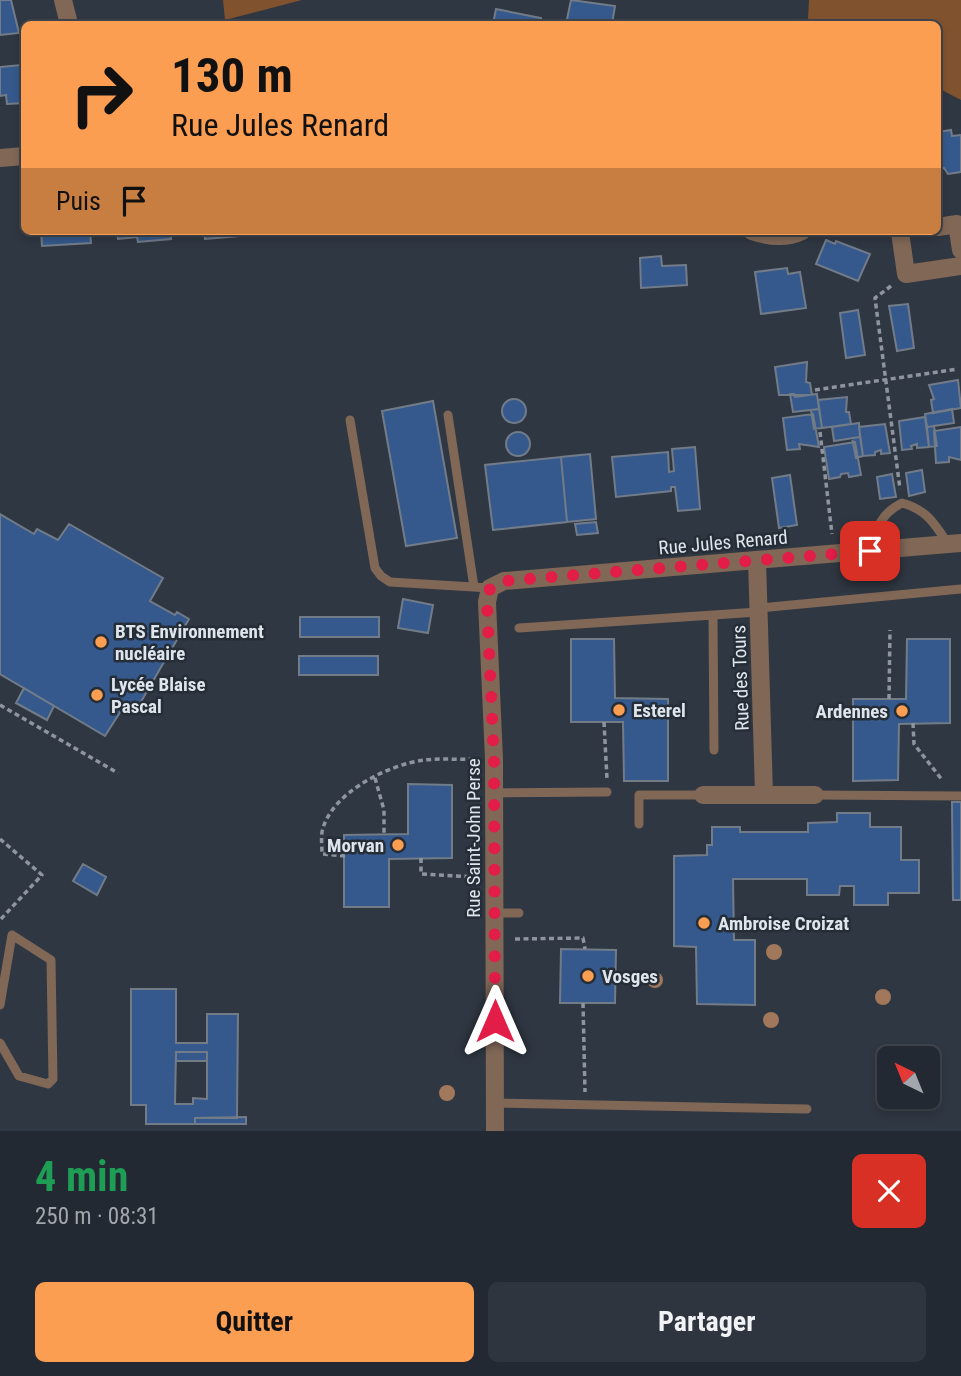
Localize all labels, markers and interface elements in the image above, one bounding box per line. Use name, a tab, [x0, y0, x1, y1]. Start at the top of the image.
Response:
text: 130 m	[171, 47, 293, 104]
icon: right	[56, 49, 147, 140]
text: Rue Jules Renard	[171, 106, 389, 144]
icon: arrive	[115, 182, 153, 220]
text: Puis	[56, 186, 101, 216]
pin	[840, 521, 900, 581]
street label: Rue Jules Renard	[658, 525, 789, 560]
icon: arrive	[851, 532, 889, 570]
place label: BTS Environnement nucléaire	[115, 620, 264, 665]
street label: Rue des Tours	[727, 625, 754, 731]
marker: BTS Environnement nucléaire	[93, 634, 109, 650]
place label: Lycée Blaise Pascal	[111, 673, 206, 718]
marker: Lycée Blaise Pascal	[89, 687, 105, 703]
place label: Esterel	[633, 699, 686, 722]
place label: Ardennes	[816, 700, 888, 723]
marker: Esterel	[611, 702, 627, 718]
marker: Ardennes	[894, 703, 910, 719]
street label: Rue Saint-John Perse	[462, 758, 485, 918]
place label: Morvan	[327, 834, 384, 857]
marker: Morvan	[390, 837, 406, 853]
place label: Ambroise Croizat	[718, 912, 849, 935]
marker: Ambroise Croizat	[696, 915, 712, 931]
place label: Vosges	[602, 965, 658, 988]
marker: Vosges	[580, 968, 596, 984]
position arrow	[458, 984, 532, 1058]
north arrow	[877, 1046, 940, 1110]
map controls	[877, 1046, 940, 1109]
text: 4 min	[35, 1152, 128, 1201]
button: close	[852, 1154, 926, 1228]
text: 250 m · 08:31	[35, 1203, 159, 1230]
button: Quitter	[35, 1282, 474, 1362]
button: Partager	[488, 1282, 926, 1362]

